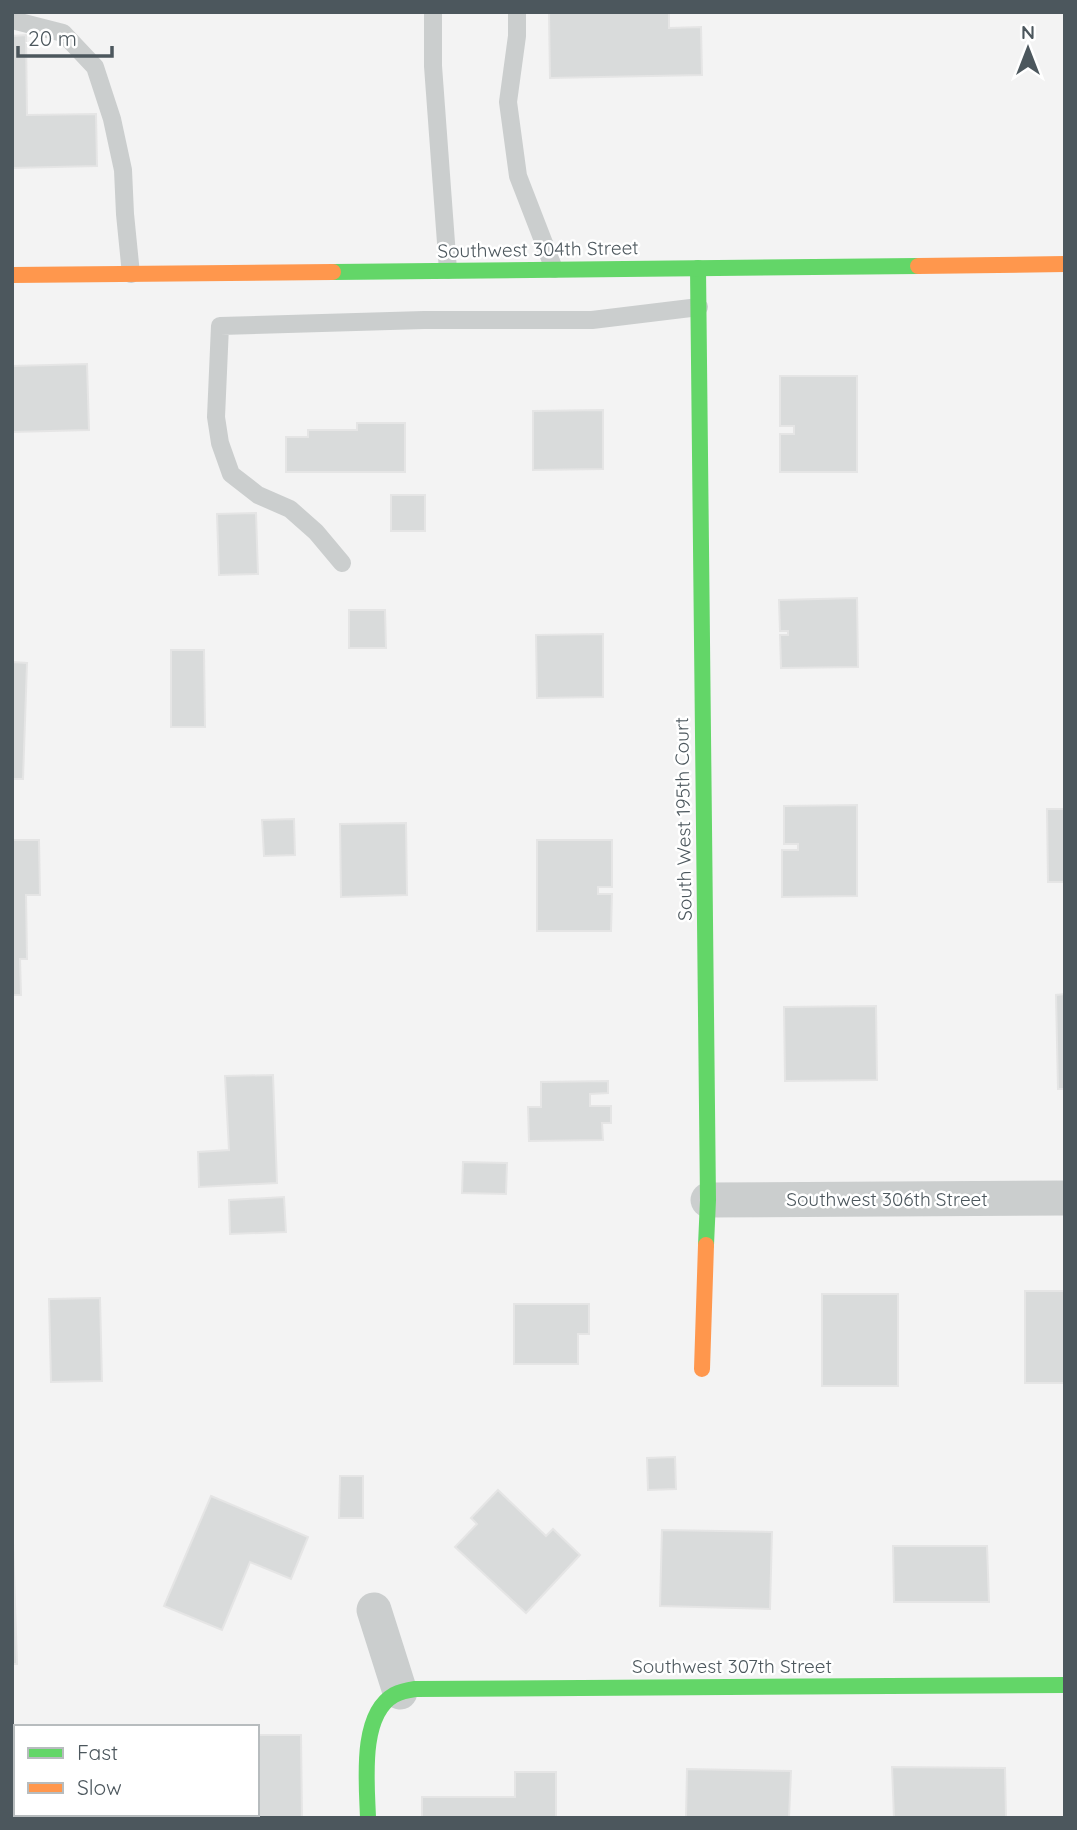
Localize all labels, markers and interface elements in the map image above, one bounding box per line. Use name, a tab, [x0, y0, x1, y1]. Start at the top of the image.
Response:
scale bar	[18, 14, 112, 58]
north arrow	[993, 14, 1063, 84]
text: N	[1021, 20, 1035, 44]
text: 20 m	[28, 25, 77, 51]
street label: Southwest 304th Street	[437, 235, 639, 263]
street label: South West 195th Court	[669, 717, 697, 921]
street label: Southwest 306th Street	[786, 1187, 988, 1211]
street label: Southwest 307th Street	[632, 1654, 832, 1678]
legend	[14, 1725, 259, 1816]
text: Fast	[77, 1739, 118, 1765]
text: Slow	[77, 1774, 122, 1800]

